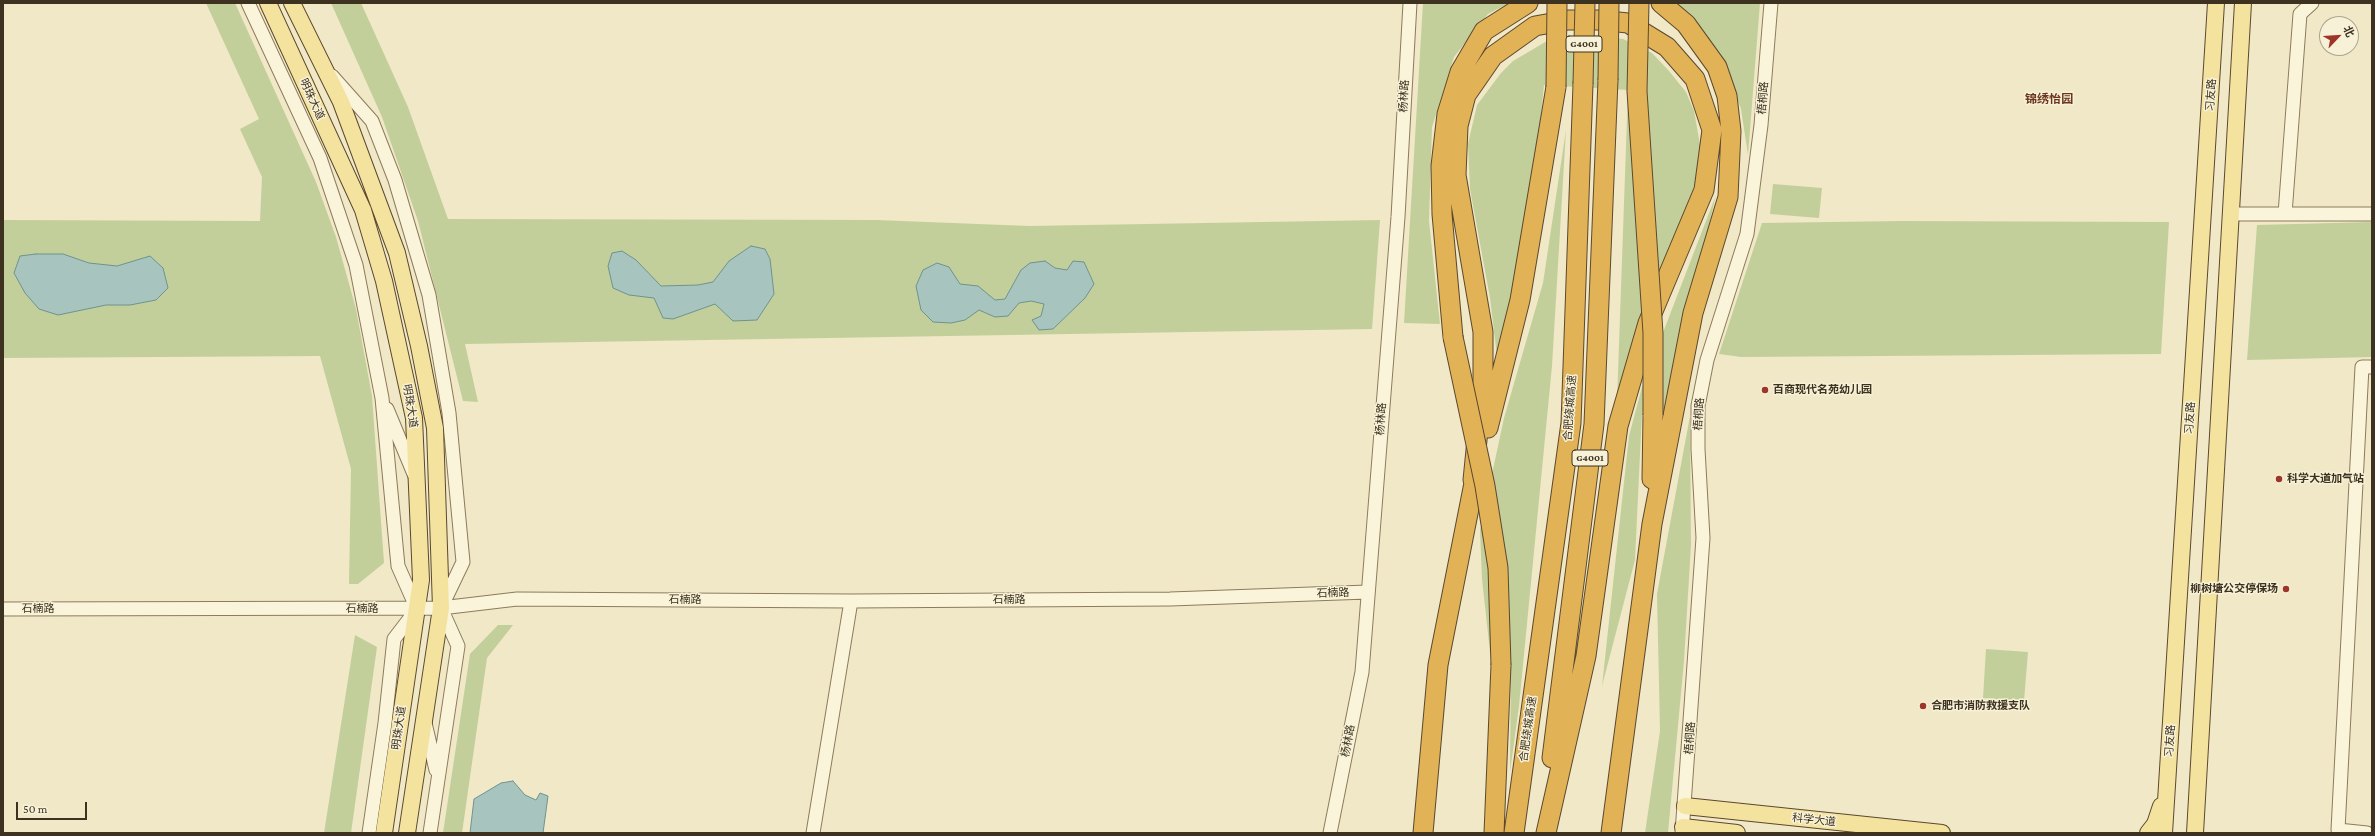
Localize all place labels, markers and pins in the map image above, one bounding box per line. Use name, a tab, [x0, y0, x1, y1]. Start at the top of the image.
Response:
place label: 百商现代名苑幼儿园	[1773, 383, 1872, 397]
marker: 百商现代名苑幼儿园	[1760, 385, 1770, 395]
place label: 科学大道加气站	[2287, 472, 2364, 486]
marker: 科学大道加气站	[2274, 474, 2284, 484]
place label: 柳树塘公交停保场	[2190, 582, 2278, 596]
marker: 柳树塘公交停保场	[2281, 584, 2291, 594]
place label: 合肥市消防救援支队	[1931, 699, 2030, 713]
marker: 合肥市消防救援支队	[1918, 701, 1928, 711]

